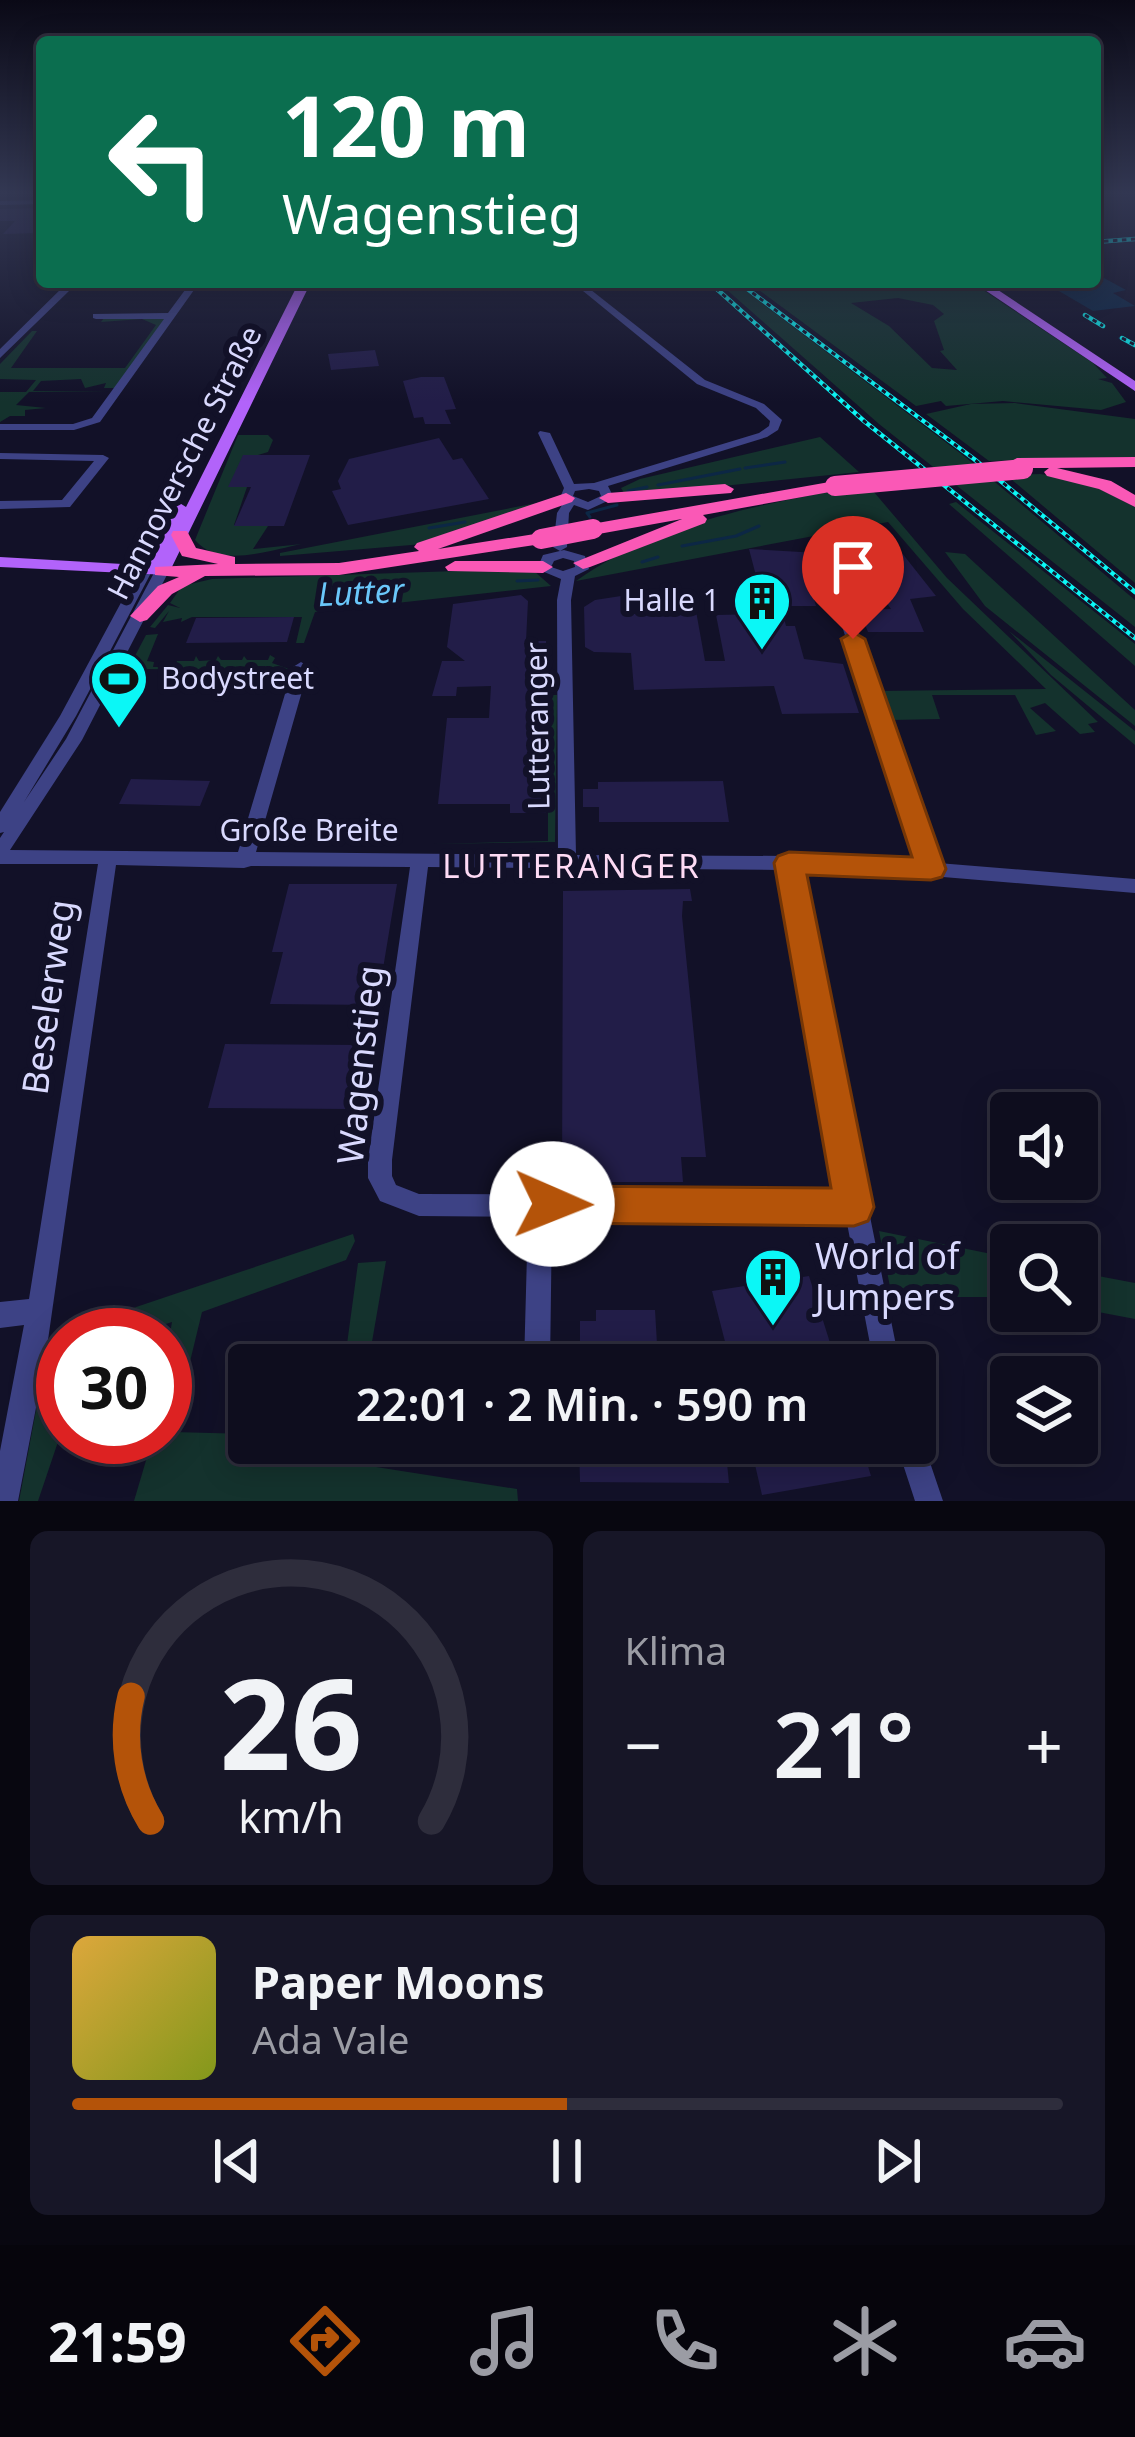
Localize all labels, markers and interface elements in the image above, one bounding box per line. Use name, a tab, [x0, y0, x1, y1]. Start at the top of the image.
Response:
text: 120 m	[282, 67, 530, 182]
icon: left	[84, 84, 240, 240]
text: Wagenstieg	[282, 176, 581, 250]
street label: Hannoversche Straße	[97, 318, 270, 606]
pin	[802, 516, 904, 639]
icon: arrive	[820, 534, 886, 600]
water label: Lutter	[317, 567, 407, 616]
building icon: Halle 1	[731, 570, 793, 652]
place label: Halle 1	[624, 579, 720, 620]
street label: Lutteranger	[515, 642, 558, 810]
sports icon: Bodystreet	[88, 648, 150, 730]
place label: Bodystreet	[161, 657, 314, 698]
street label: Große Breite	[219, 809, 399, 850]
district label: LUTTERANGER	[442, 843, 702, 888]
street label: Beselerweg	[10, 896, 85, 1098]
street label: Wagenstieg	[325, 963, 394, 1167]
map controls	[990, 1092, 1098, 1464]
button: sound	[990, 1092, 1098, 1200]
position arrow	[489, 1141, 615, 1267]
button: search	[990, 1224, 1098, 1332]
place label: World of Jumpers	[812, 1231, 961, 1321]
building icon: World of Jumpers	[742, 1246, 804, 1328]
speed limit sign: 30	[36, 1308, 192, 1464]
button: layers	[990, 1356, 1098, 1464]
text: 22:01 · 2 Min. · 590 m	[356, 1373, 808, 1434]
text: Klima	[625, 1623, 727, 1676]
text: 26	[220, 1637, 363, 1807]
text: 21°	[773, 1682, 914, 1804]
text: −	[625, 1699, 662, 1789]
text: +	[1025, 1699, 1063, 1789]
text: km/h	[239, 1787, 344, 1846]
text: Paper Moons	[252, 1951, 545, 2012]
text: Ada Vale	[252, 2012, 409, 2065]
icon: previous	[204, 2128, 270, 2194]
icon: pause	[534, 2128, 600, 2194]
icon: next	[865, 2128, 931, 2194]
icon: directions	[283, 2299, 367, 2383]
icon: music	[463, 2299, 547, 2383]
icon: phone	[643, 2299, 727, 2383]
icon: climate	[823, 2299, 907, 2383]
icon: car	[1003, 2299, 1087, 2383]
text: 21:59	[48, 2304, 187, 2378]

